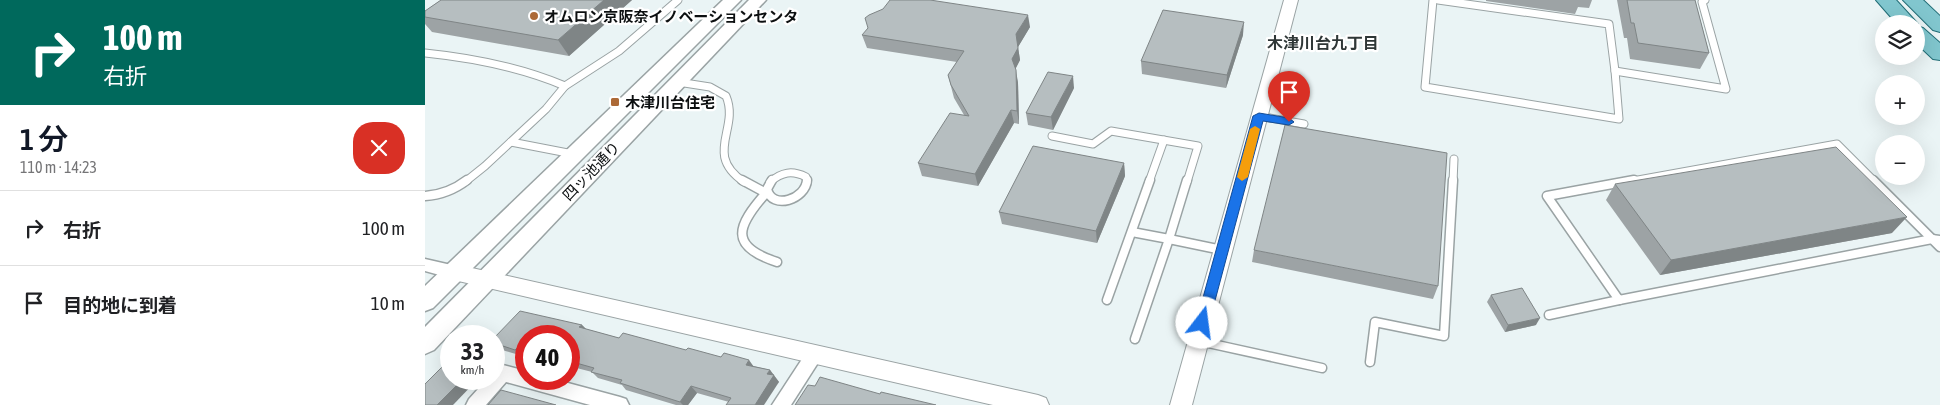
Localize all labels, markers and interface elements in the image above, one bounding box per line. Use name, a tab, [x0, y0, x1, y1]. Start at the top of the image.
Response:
place label: オムロン京阪奈イノベーションセンタ	[544, 8, 798, 25]
marker: オムロン京阪奈イノベーションセンタ	[528, 10, 540, 22]
map controls	[1875, 15, 1925, 185]
button: layers	[1875, 15, 1925, 65]
text: 100 m	[103, 17, 182, 57]
icon: right	[20, 20, 85, 85]
district label: 木津川台九丁目	[1267, 34, 1379, 52]
text: 右折	[103, 63, 147, 89]
pin	[1268, 71, 1310, 122]
button: +	[1875, 75, 1925, 125]
icon: arrive	[1275, 78, 1303, 106]
place label: 木津川台住宅	[625, 94, 715, 111]
marker: 木津川台住宅	[609, 96, 621, 108]
text: 1 分	[20, 122, 68, 156]
button: close	[353, 122, 405, 174]
button: −	[1875, 135, 1925, 185]
street label: 四ッ池通り	[559, 138, 623, 204]
text: 110 m · 14:23	[20, 158, 97, 176]
icon: right	[20, 214, 48, 242]
text: 100 m	[362, 217, 405, 239]
text: 右折	[63, 219, 101, 241]
icon: arrive	[20, 289, 48, 317]
text: 10 m	[371, 292, 405, 314]
text: 目的地に到着	[63, 294, 177, 316]
position arrow	[1175, 296, 1227, 348]
speed limit sign: 40	[515, 325, 580, 390]
text: 33	[461, 337, 484, 365]
text: km/h	[461, 363, 484, 377]

